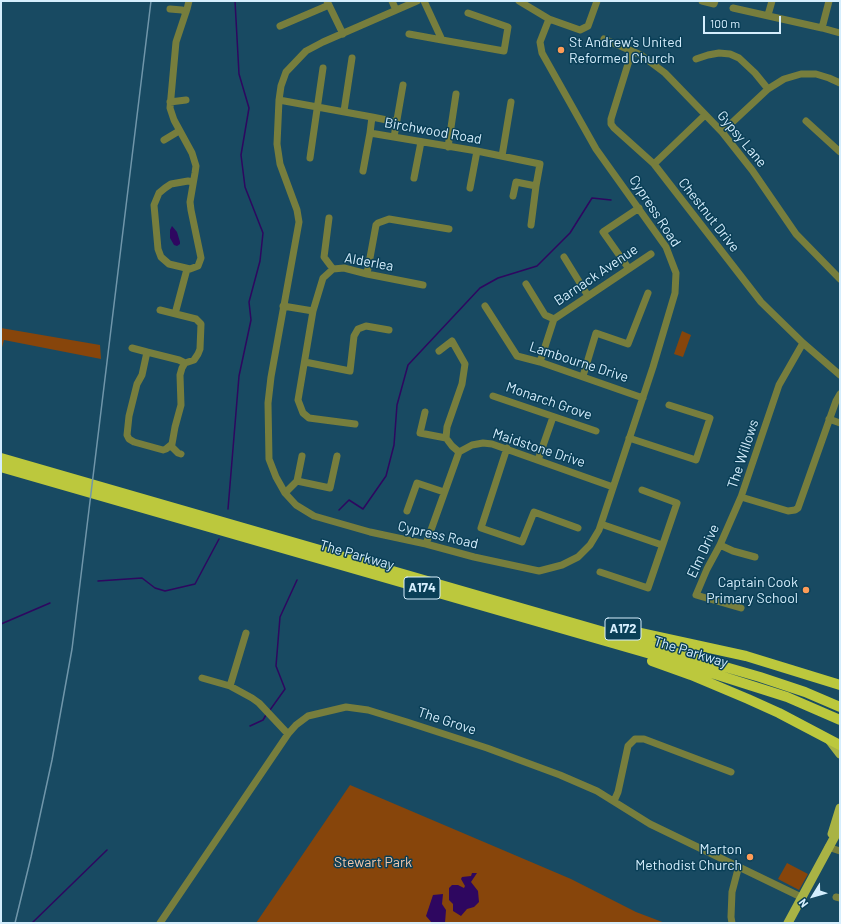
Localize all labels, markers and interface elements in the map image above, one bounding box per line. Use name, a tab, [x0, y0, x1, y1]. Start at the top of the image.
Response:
scale bar	[705, 8, 783, 34]
text: 100 m	[710, 16, 740, 30]
place label: St Andrew's United Reformed Church	[569, 34, 682, 66]
marker: St Andrew's United Reformed Church	[556, 45, 566, 55]
street label: Gypsy Lane	[714, 107, 770, 171]
street label: Birchwood Road	[383, 114, 483, 148]
street label: Cypress Road	[626, 172, 684, 250]
street label: Chestnut Drive	[675, 175, 743, 255]
street label: Barnack Avenue	[551, 241, 641, 309]
street label: Alderlea	[343, 249, 395, 275]
street label: Lambourne Drive	[527, 338, 631, 386]
street label: Monarch Grove	[504, 378, 594, 424]
street label: The Willows	[724, 417, 762, 491]
street label: Maidstone Drive	[491, 425, 587, 471]
street label: Cypress Road	[396, 518, 480, 552]
street label: Elm Drive	[683, 522, 723, 580]
street label: The Parkway	[318, 536, 396, 574]
place label: Captain Cook Primary School	[706, 574, 798, 606]
road number: A174	[404, 577, 440, 599]
marker: Captain Cook Primary School	[801, 585, 811, 595]
road number: A172	[605, 618, 641, 640]
street label: The Parkway	[652, 633, 730, 671]
street label: The Grove	[416, 704, 478, 738]
place label: Marton Methodist Church	[635, 841, 742, 874]
marker: Marton Methodist Church	[745, 852, 755, 862]
park label: Stewart Park	[334, 854, 412, 870]
north arrow	[793, 876, 833, 916]
text: N	[796, 897, 810, 910]

